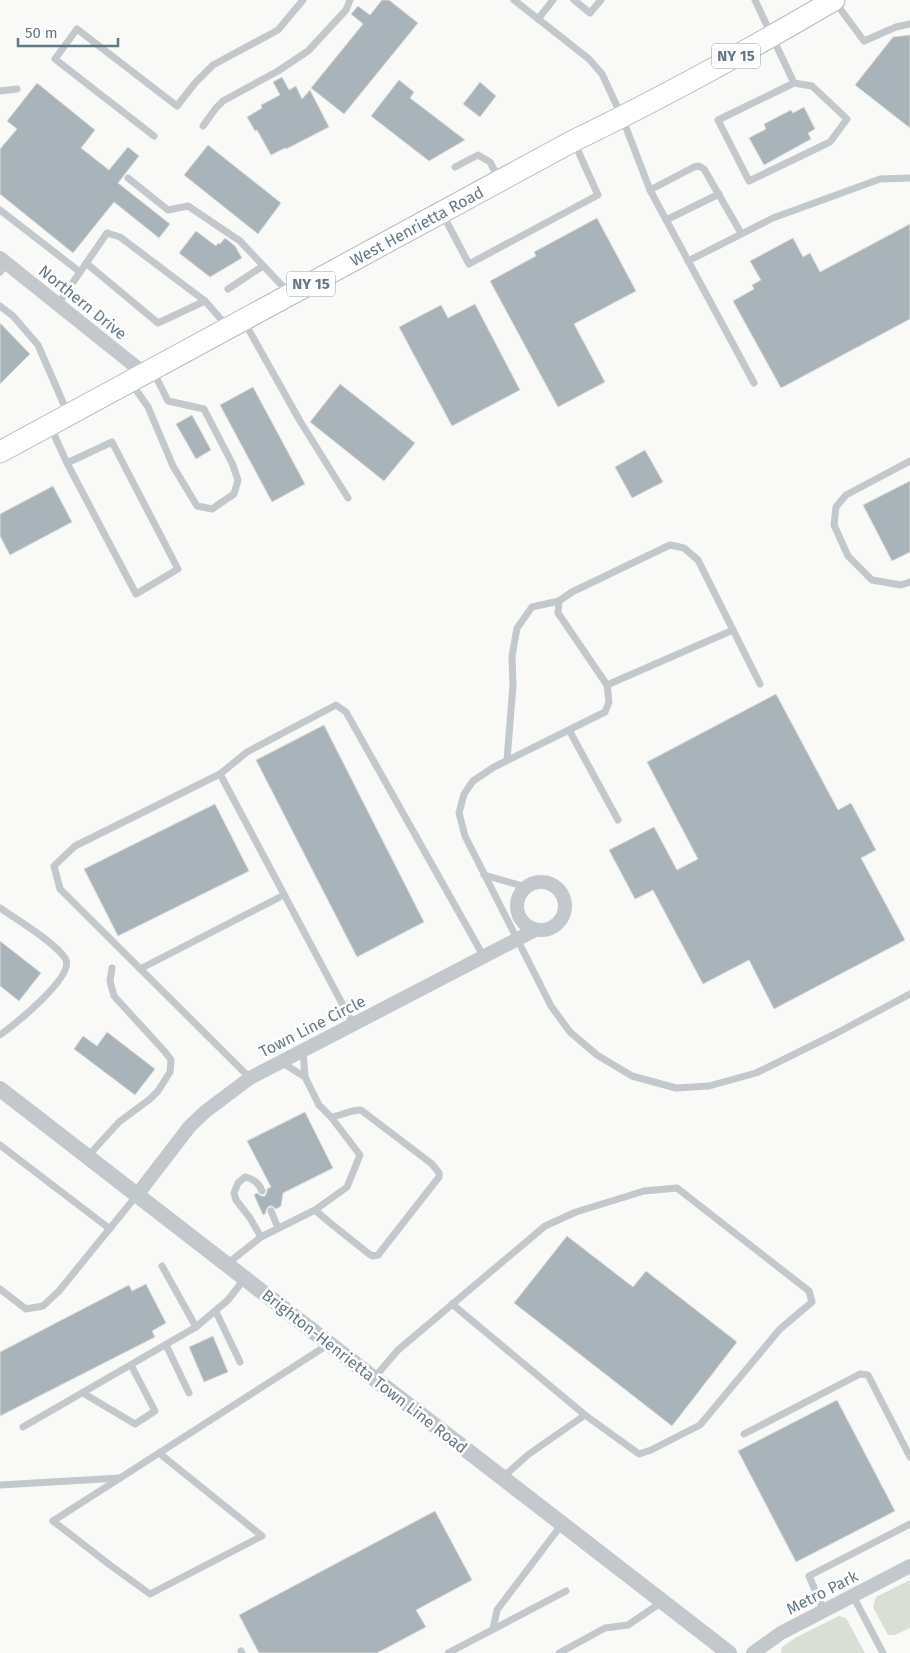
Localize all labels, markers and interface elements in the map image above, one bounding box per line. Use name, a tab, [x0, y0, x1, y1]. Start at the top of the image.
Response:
scale bar	[18, 15, 118, 47]
text: 50 m	[25, 24, 58, 42]
road number: NY 15	[712, 44, 760, 68]
street label: West Henrietta Road	[347, 182, 487, 270]
street label: Northern Drive	[35, 261, 130, 344]
road number: NY 15	[287, 272, 335, 296]
street label: Town Line Circle	[256, 991, 369, 1061]
street label: Brighton-Henrietta Town Line Road	[258, 1285, 471, 1457]
street label: Metro Park	[783, 1566, 862, 1619]

